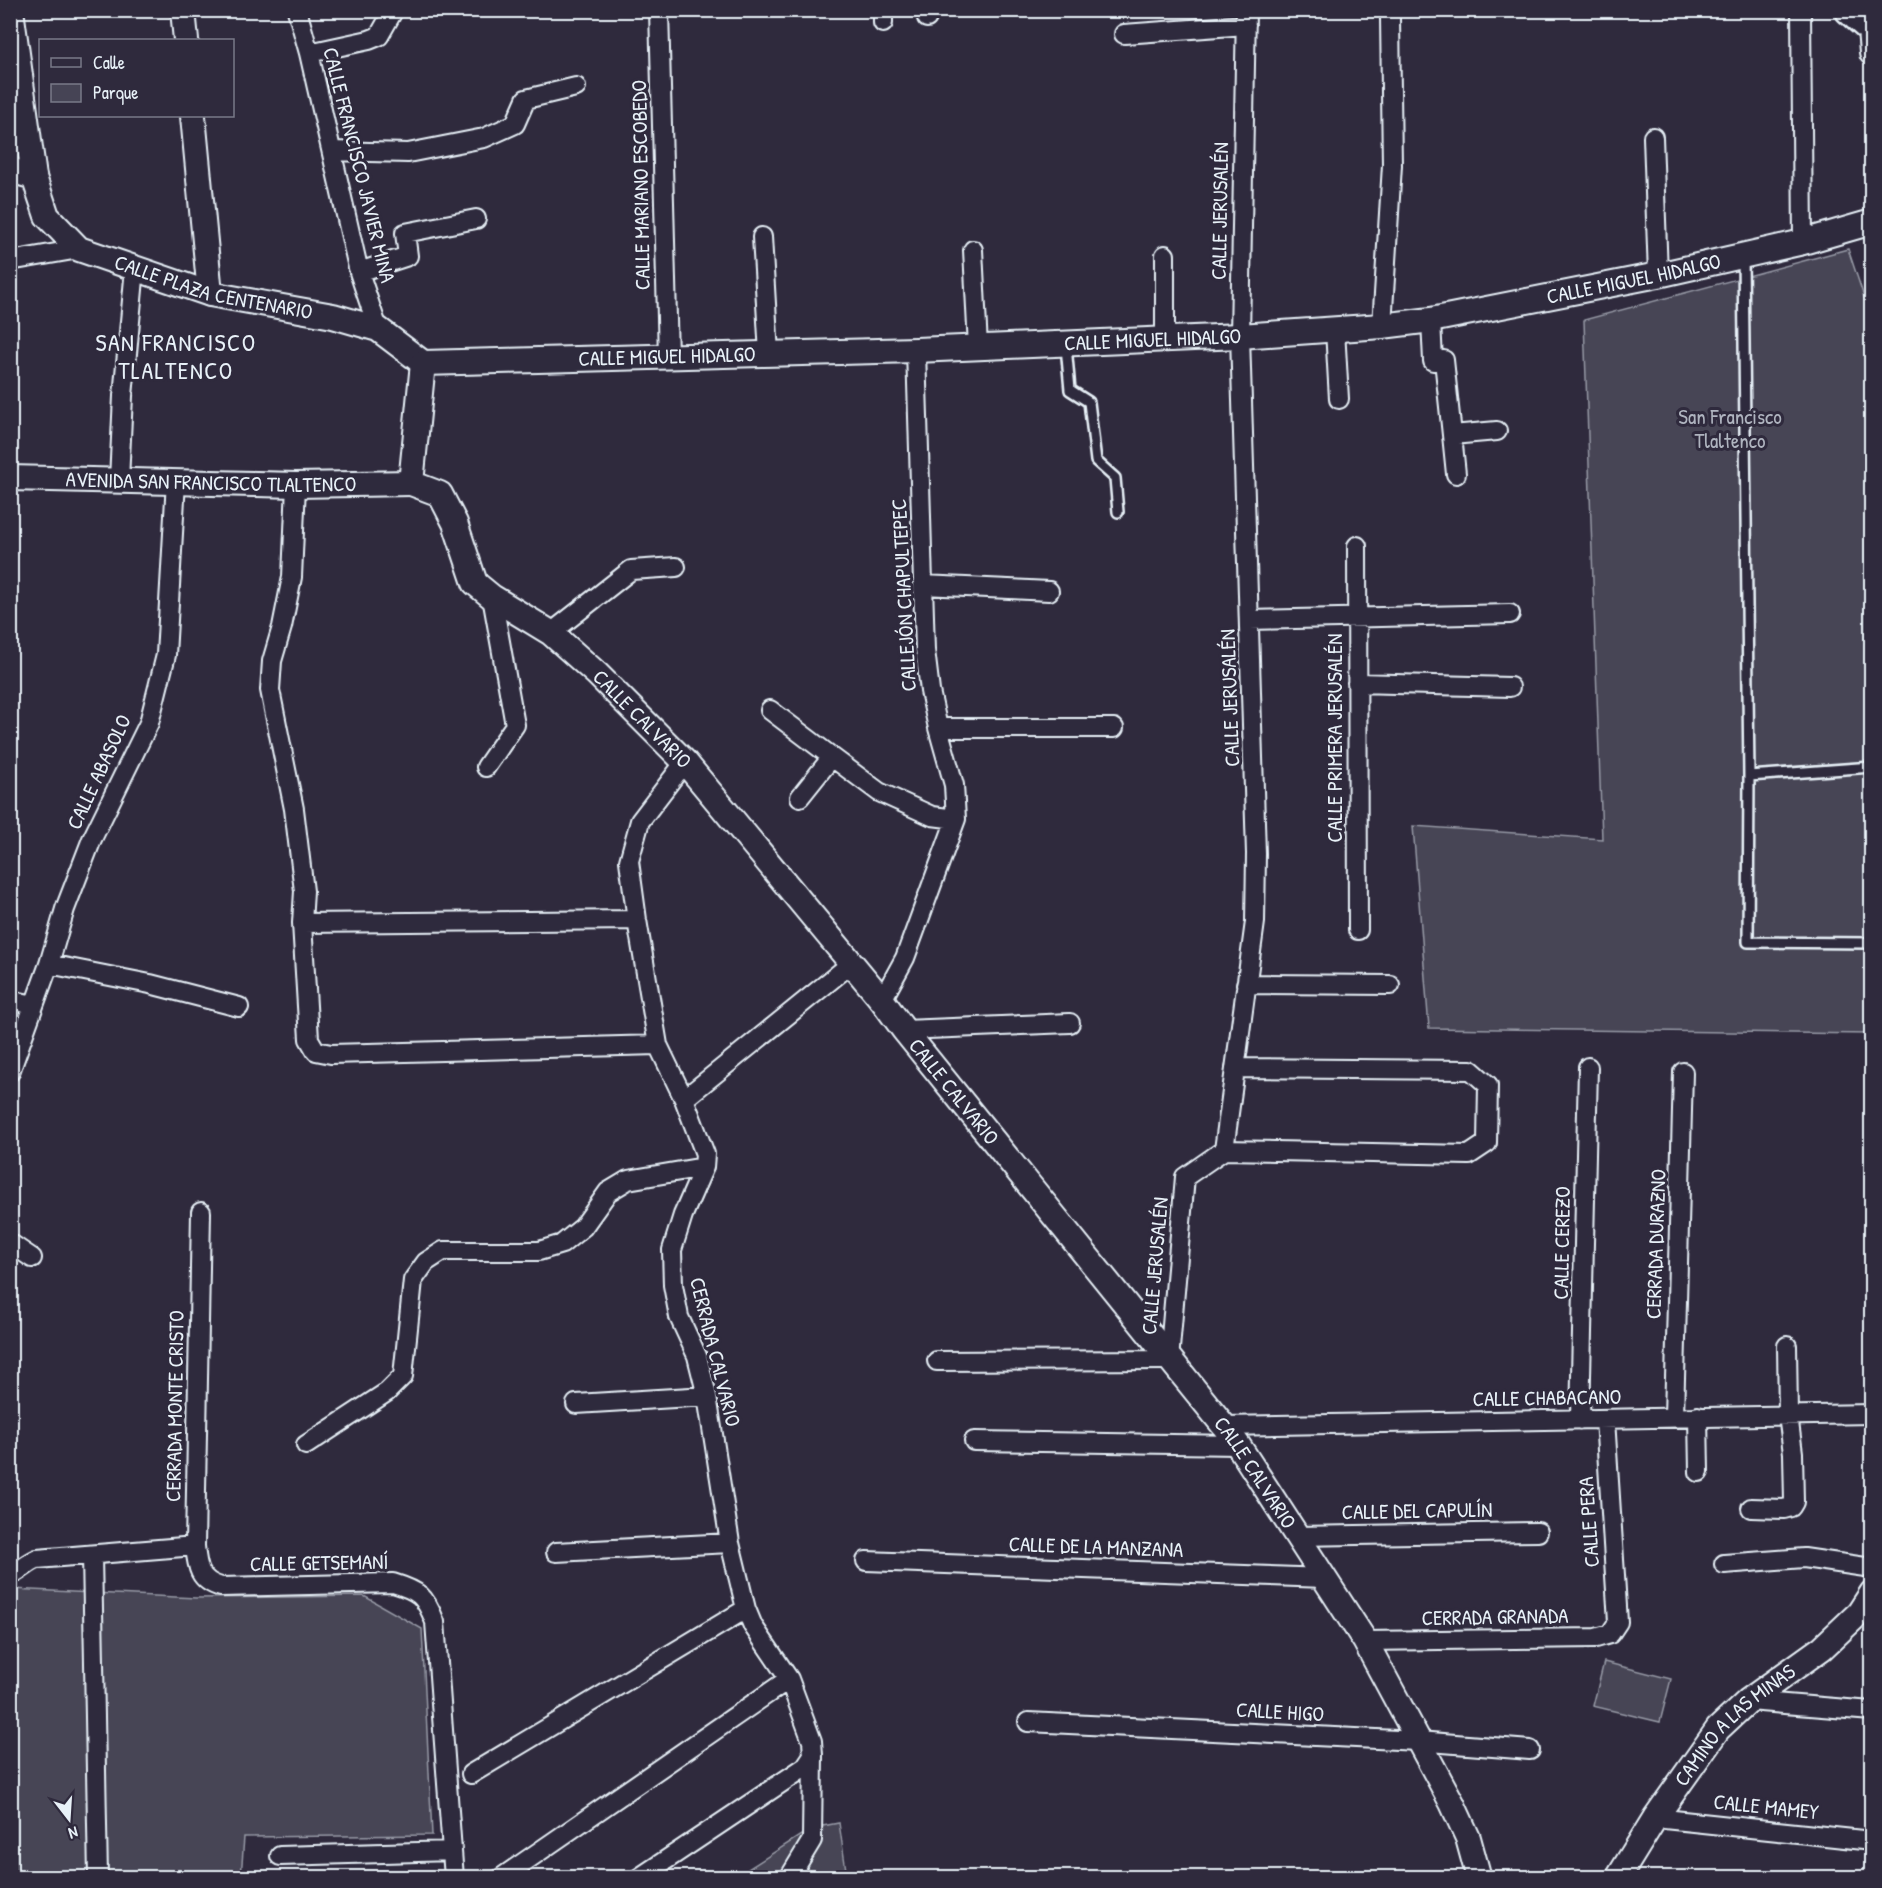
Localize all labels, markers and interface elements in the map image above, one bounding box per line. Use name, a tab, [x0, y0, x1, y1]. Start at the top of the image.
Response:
legend	[39, 39, 234, 117]
street label: CALLE FRANCISCO JAVIER MINA	[316, 44, 403, 286]
text: Calle	[93, 50, 125, 75]
text: Parque	[93, 80, 138, 105]
street label: CALLE MARIANO ESCOBEDO	[624, 80, 657, 290]
street label: CALLE JERUSALÉN	[1204, 142, 1235, 280]
street label: CALLE MIGUEL HIDALGO	[1544, 246, 1723, 311]
street label: CALLE PLAZA CENTENARIO	[111, 247, 315, 326]
street label: CALLE MIGUEL HIDALGO	[1063, 321, 1242, 358]
district label: SAN FRANCISCO TLALTENCO	[95, 326, 257, 386]
street label: CALLE MIGUEL HIDALGO	[578, 339, 756, 373]
park label: San Francisco Tlaltenco	[1678, 402, 1782, 455]
street label: AVENIDA SAN FRANCISCO TLALTENCO	[65, 464, 357, 499]
street label: CALLEJÓN CHAPULTEPEC	[884, 498, 923, 692]
street label: CALLE JERUSALÉN	[1213, 629, 1246, 767]
street label: CALLE PRIMERA JERUSALÉN	[1320, 634, 1349, 842]
street label: CALLE CALVARIO	[586, 663, 698, 775]
street label: CALLE ABASOLO	[59, 710, 138, 834]
street label: CALLE CALVARIO	[902, 1032, 1006, 1151]
street label: CERRADA DURAZNO	[1638, 1169, 1673, 1319]
street label: CALLE CEREZO	[1546, 1186, 1577, 1300]
street label: CALLE JERUSALÉN	[1134, 1196, 1175, 1336]
street label: CERRADA CALVARIO	[683, 1274, 748, 1430]
street label: CERRADA MONTE CRISTO	[158, 1310, 191, 1502]
street label: CALLE CHABACANO	[1472, 1382, 1622, 1413]
street label: CALLE CALVARIO	[1208, 1410, 1303, 1534]
street label: CALLE PERA	[1571, 1476, 1606, 1568]
street label: CALLE DEL CAPULÍN	[1341, 1495, 1493, 1526]
street label: CALLE DE LA MANZANA	[1008, 1529, 1184, 1564]
street label: CALLE GETSEMANÍ	[250, 1547, 389, 1578]
street label: CERRADA GRANADA	[1421, 1601, 1569, 1632]
street label: CAMINO A LAS MINAS	[1667, 1657, 1801, 1792]
street label: CALLE HIGO	[1235, 1695, 1325, 1728]
street label: CALLE MAMEY	[1712, 1787, 1821, 1827]
north arrow	[39, 1789, 99, 1849]
text: N	[66, 1822, 81, 1845]

